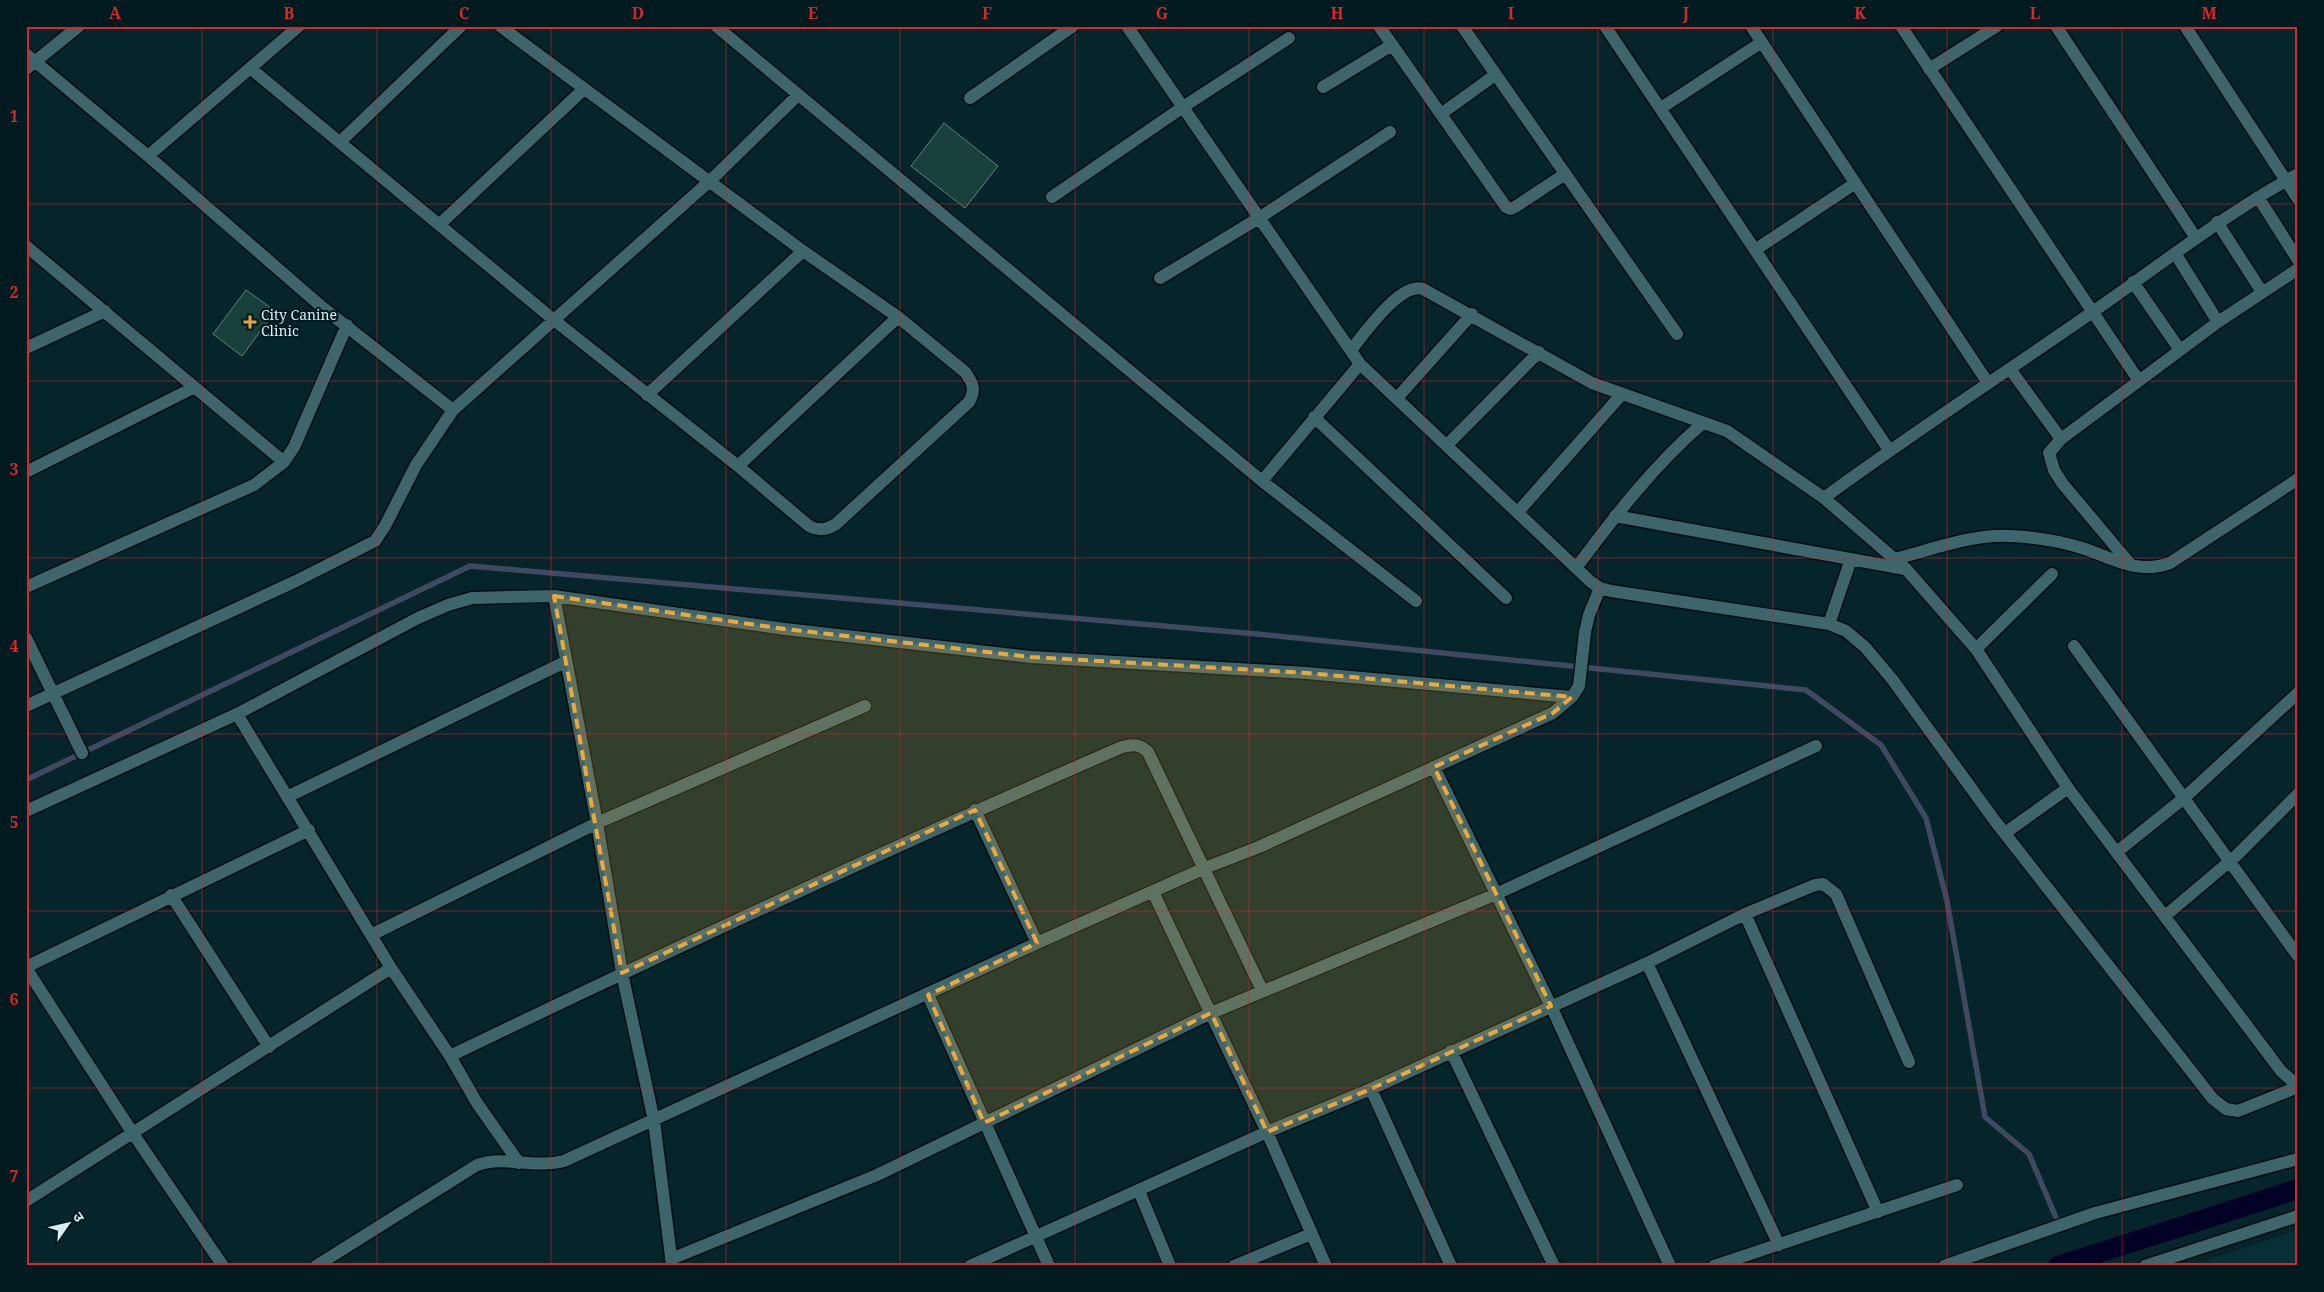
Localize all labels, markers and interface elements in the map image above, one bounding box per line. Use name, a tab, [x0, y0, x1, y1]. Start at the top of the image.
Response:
text: A	[109, 2, 122, 24]
text: B	[284, 2, 295, 24]
text: C	[459, 2, 470, 24]
text: D	[632, 2, 644, 24]
text: E	[808, 2, 818, 24]
text: F	[982, 2, 992, 24]
text: G	[1156, 2, 1168, 24]
text: H	[1330, 2, 1344, 24]
text: I	[1508, 2, 1514, 24]
text: J	[1682, 2, 1690, 24]
text: K	[1854, 2, 1866, 24]
text: L	[2030, 2, 2040, 24]
text: M	[2201, 2, 2217, 24]
text: 1	[9, 105, 19, 127]
text: 2	[9, 281, 19, 303]
place label: City Canine Clinic	[261, 305, 337, 340]
marker: City Canine Clinic	[243, 315, 257, 329]
text: 3	[9, 458, 19, 480]
text: 4	[9, 635, 19, 657]
text: 5	[9, 811, 19, 833]
text: 6	[9, 988, 19, 1010]
text: 7	[9, 1165, 19, 1187]
north arrow	[42, 1200, 92, 1250]
text: उ	[69, 1208, 90, 1226]

